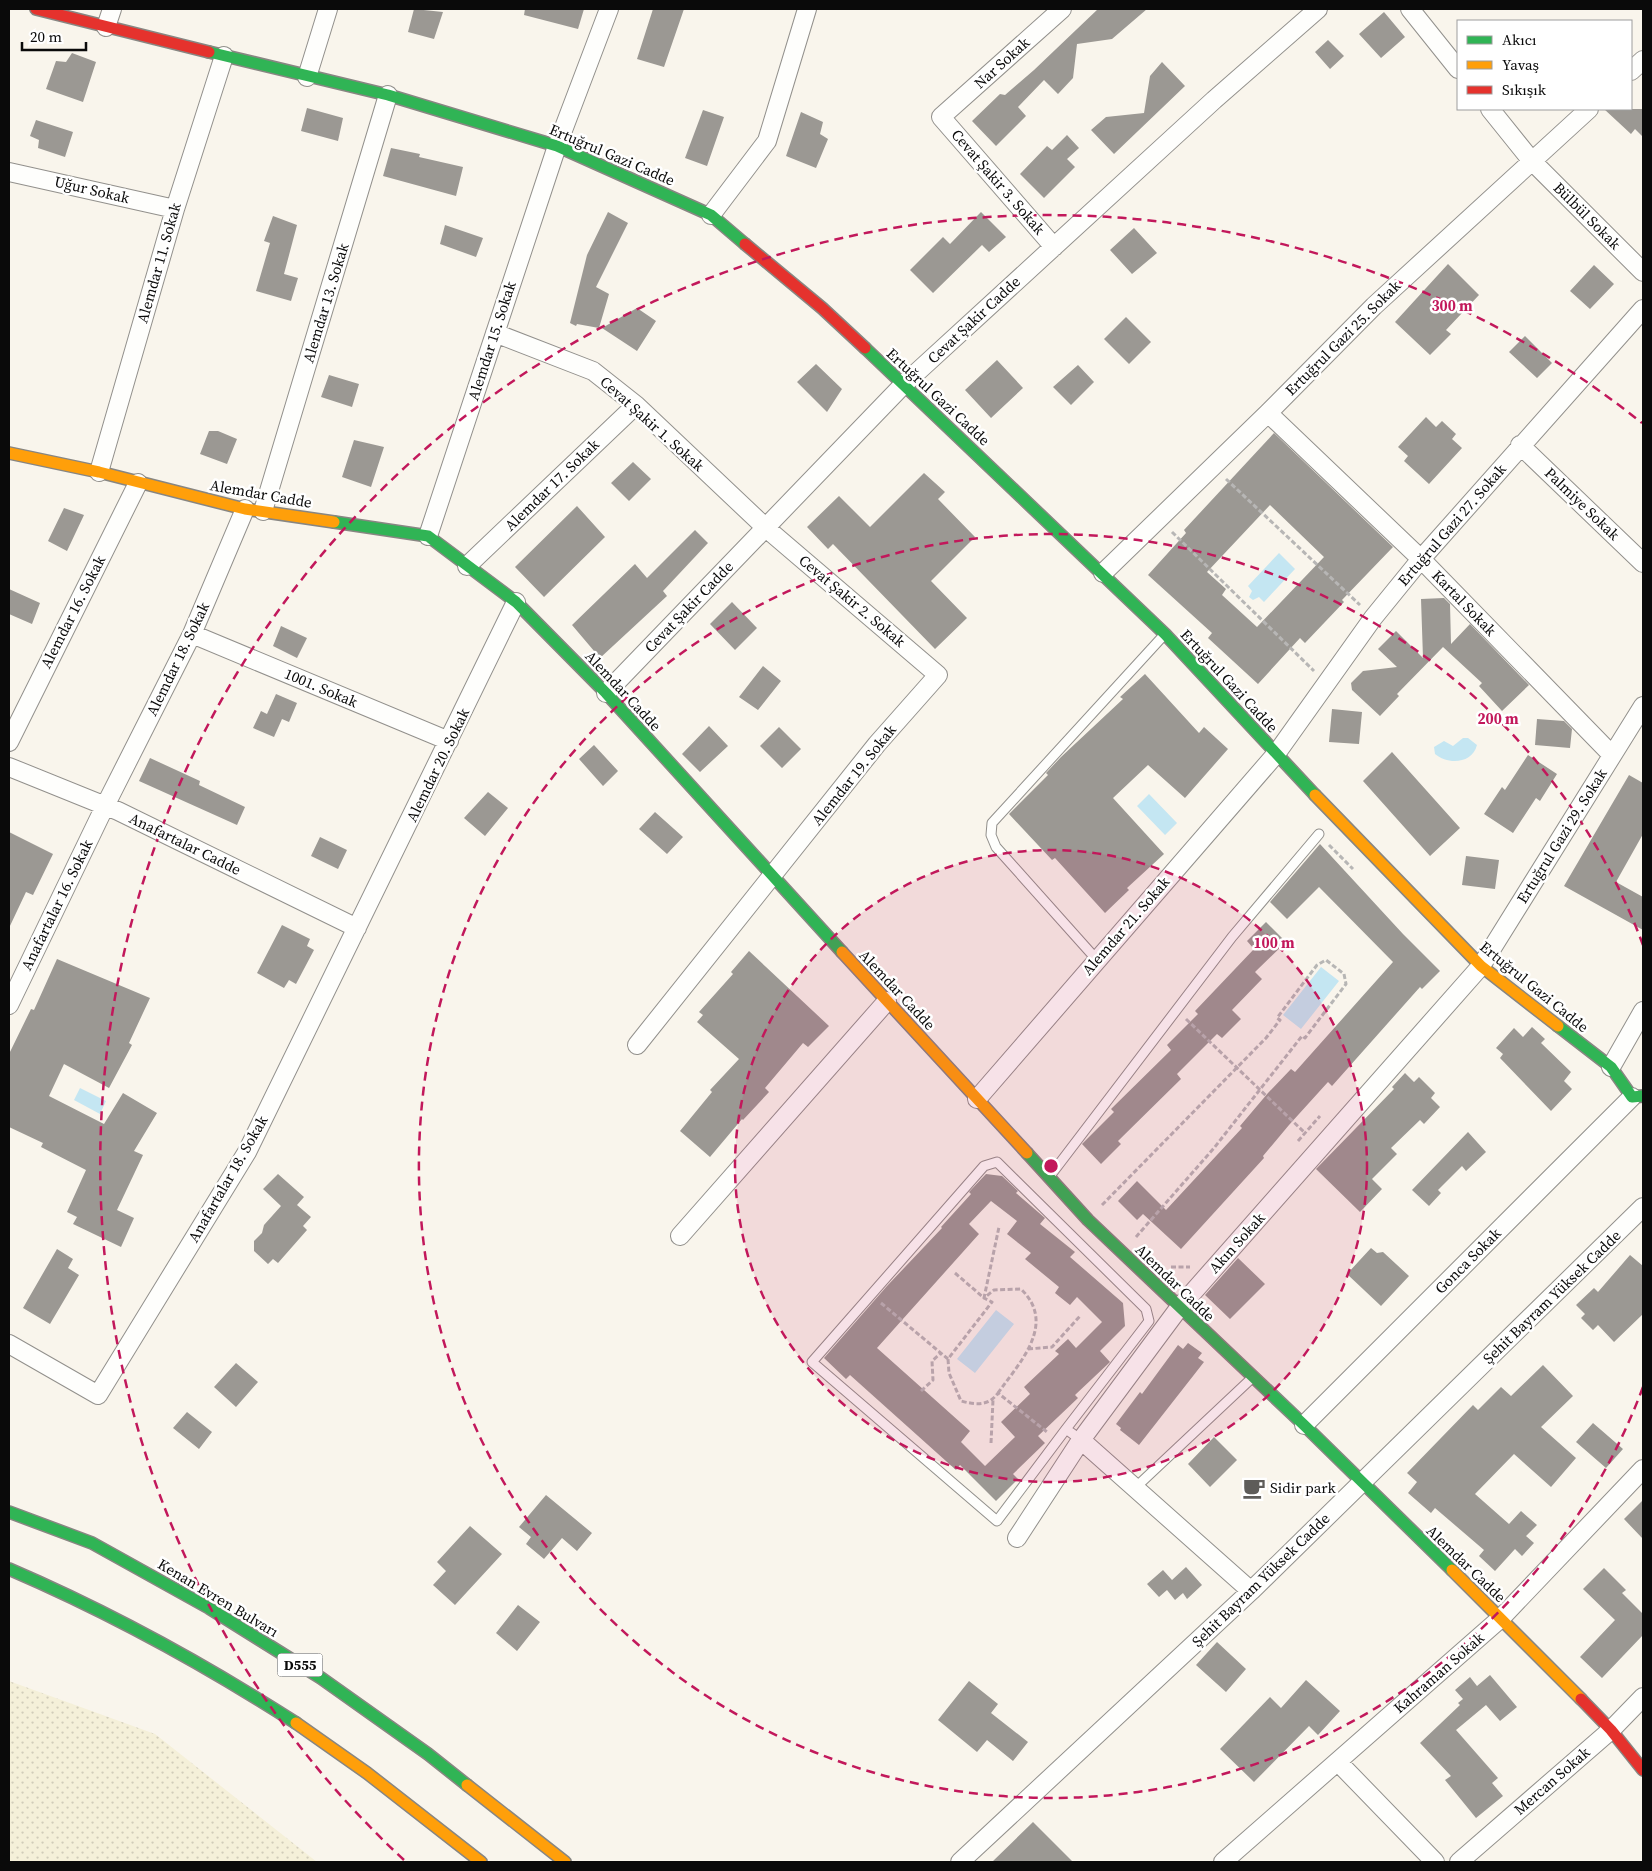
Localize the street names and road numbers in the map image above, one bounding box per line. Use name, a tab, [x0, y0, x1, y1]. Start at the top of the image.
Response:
street label: Nar Sokak	[969, 32, 1035, 93]
street label: Ertuğrul Gazi Cadde	[546, 119, 678, 191]
street label: Cevat Şakir 3. Sokak	[947, 124, 1051, 240]
street label: Uğur Sokak	[52, 171, 132, 209]
street label: Bülbül Sokak	[1549, 177, 1626, 255]
street label: Alemdar 11. Sokak	[131, 200, 186, 325]
street label: Alemdar 13. Sokak	[297, 240, 354, 365]
street label: Cevat Şakir Cadde	[923, 271, 1025, 368]
street label: Ertuğrul Gazi 25. Sokak	[1280, 275, 1406, 400]
street label: Alemdar 15. Sokak	[462, 278, 521, 403]
street label: Ertuğrul Gazi Cadde	[882, 343, 995, 450]
street label: Cevat Şakir 1. Sokak	[596, 371, 710, 477]
street label: Alemdar 17. Sokak	[500, 433, 604, 535]
street label: Ertuğrul Gazi 27. Sokak	[1393, 459, 1511, 590]
street label: Palmiye Sokak	[1540, 462, 1625, 545]
street label: Alemdar Cadde	[208, 474, 314, 513]
street label: Cevat Şakir 2. Sokak	[794, 550, 911, 652]
street label: Alemdar 16. Sokak	[35, 551, 110, 672]
street label: Cevat Şakir Cadde	[639, 556, 738, 657]
street label: Kartal Sokak	[1428, 565, 1502, 641]
street label: Alemdar 18. Sokak	[141, 598, 215, 719]
street label: Ertuğrul Gazi Cadde	[1176, 624, 1283, 737]
street label: Alemdar Cadde	[581, 646, 666, 736]
street label: 1001. Sokak	[281, 663, 362, 713]
street label: Alemdar 20. Sokak	[401, 704, 475, 825]
street label: Alemdar 19. Sokak	[806, 719, 901, 830]
street label: Ertuğrul Gazi 29. Sokak	[1511, 764, 1612, 907]
street label: Anafartalar Cadde	[126, 807, 245, 880]
street label: Anafartalar 16. Sokak	[16, 835, 98, 974]
street label: Alemdar 21. Sokak	[1077, 871, 1175, 979]
street label: Ertuğrul Gazi Cadde	[1475, 936, 1593, 1037]
street label: Alemdar Cadde	[855, 945, 940, 1035]
street label: Anafartalar 18. Sokak	[183, 1111, 273, 1246]
street label: Akın Sokak	[1204, 1207, 1270, 1278]
street label: Gonca Sokak	[1430, 1222, 1506, 1298]
street label: Şehit Bayram Yüksek Cadde	[1478, 1225, 1626, 1368]
street label: Alemdar Cadde	[1131, 1239, 1220, 1326]
street label: Şehit Bayram Yüksek Cadde	[1187, 1508, 1335, 1651]
street label: Alemdar Cadde	[1422, 1520, 1511, 1607]
street label: Kenan Evren Bulvarı	[154, 1553, 282, 1642]
street label: Kahraman Sokak	[1389, 1627, 1489, 1718]
road number: D555	[278, 1654, 322, 1676]
street label: Mercan Sokak	[1509, 1741, 1595, 1819]

